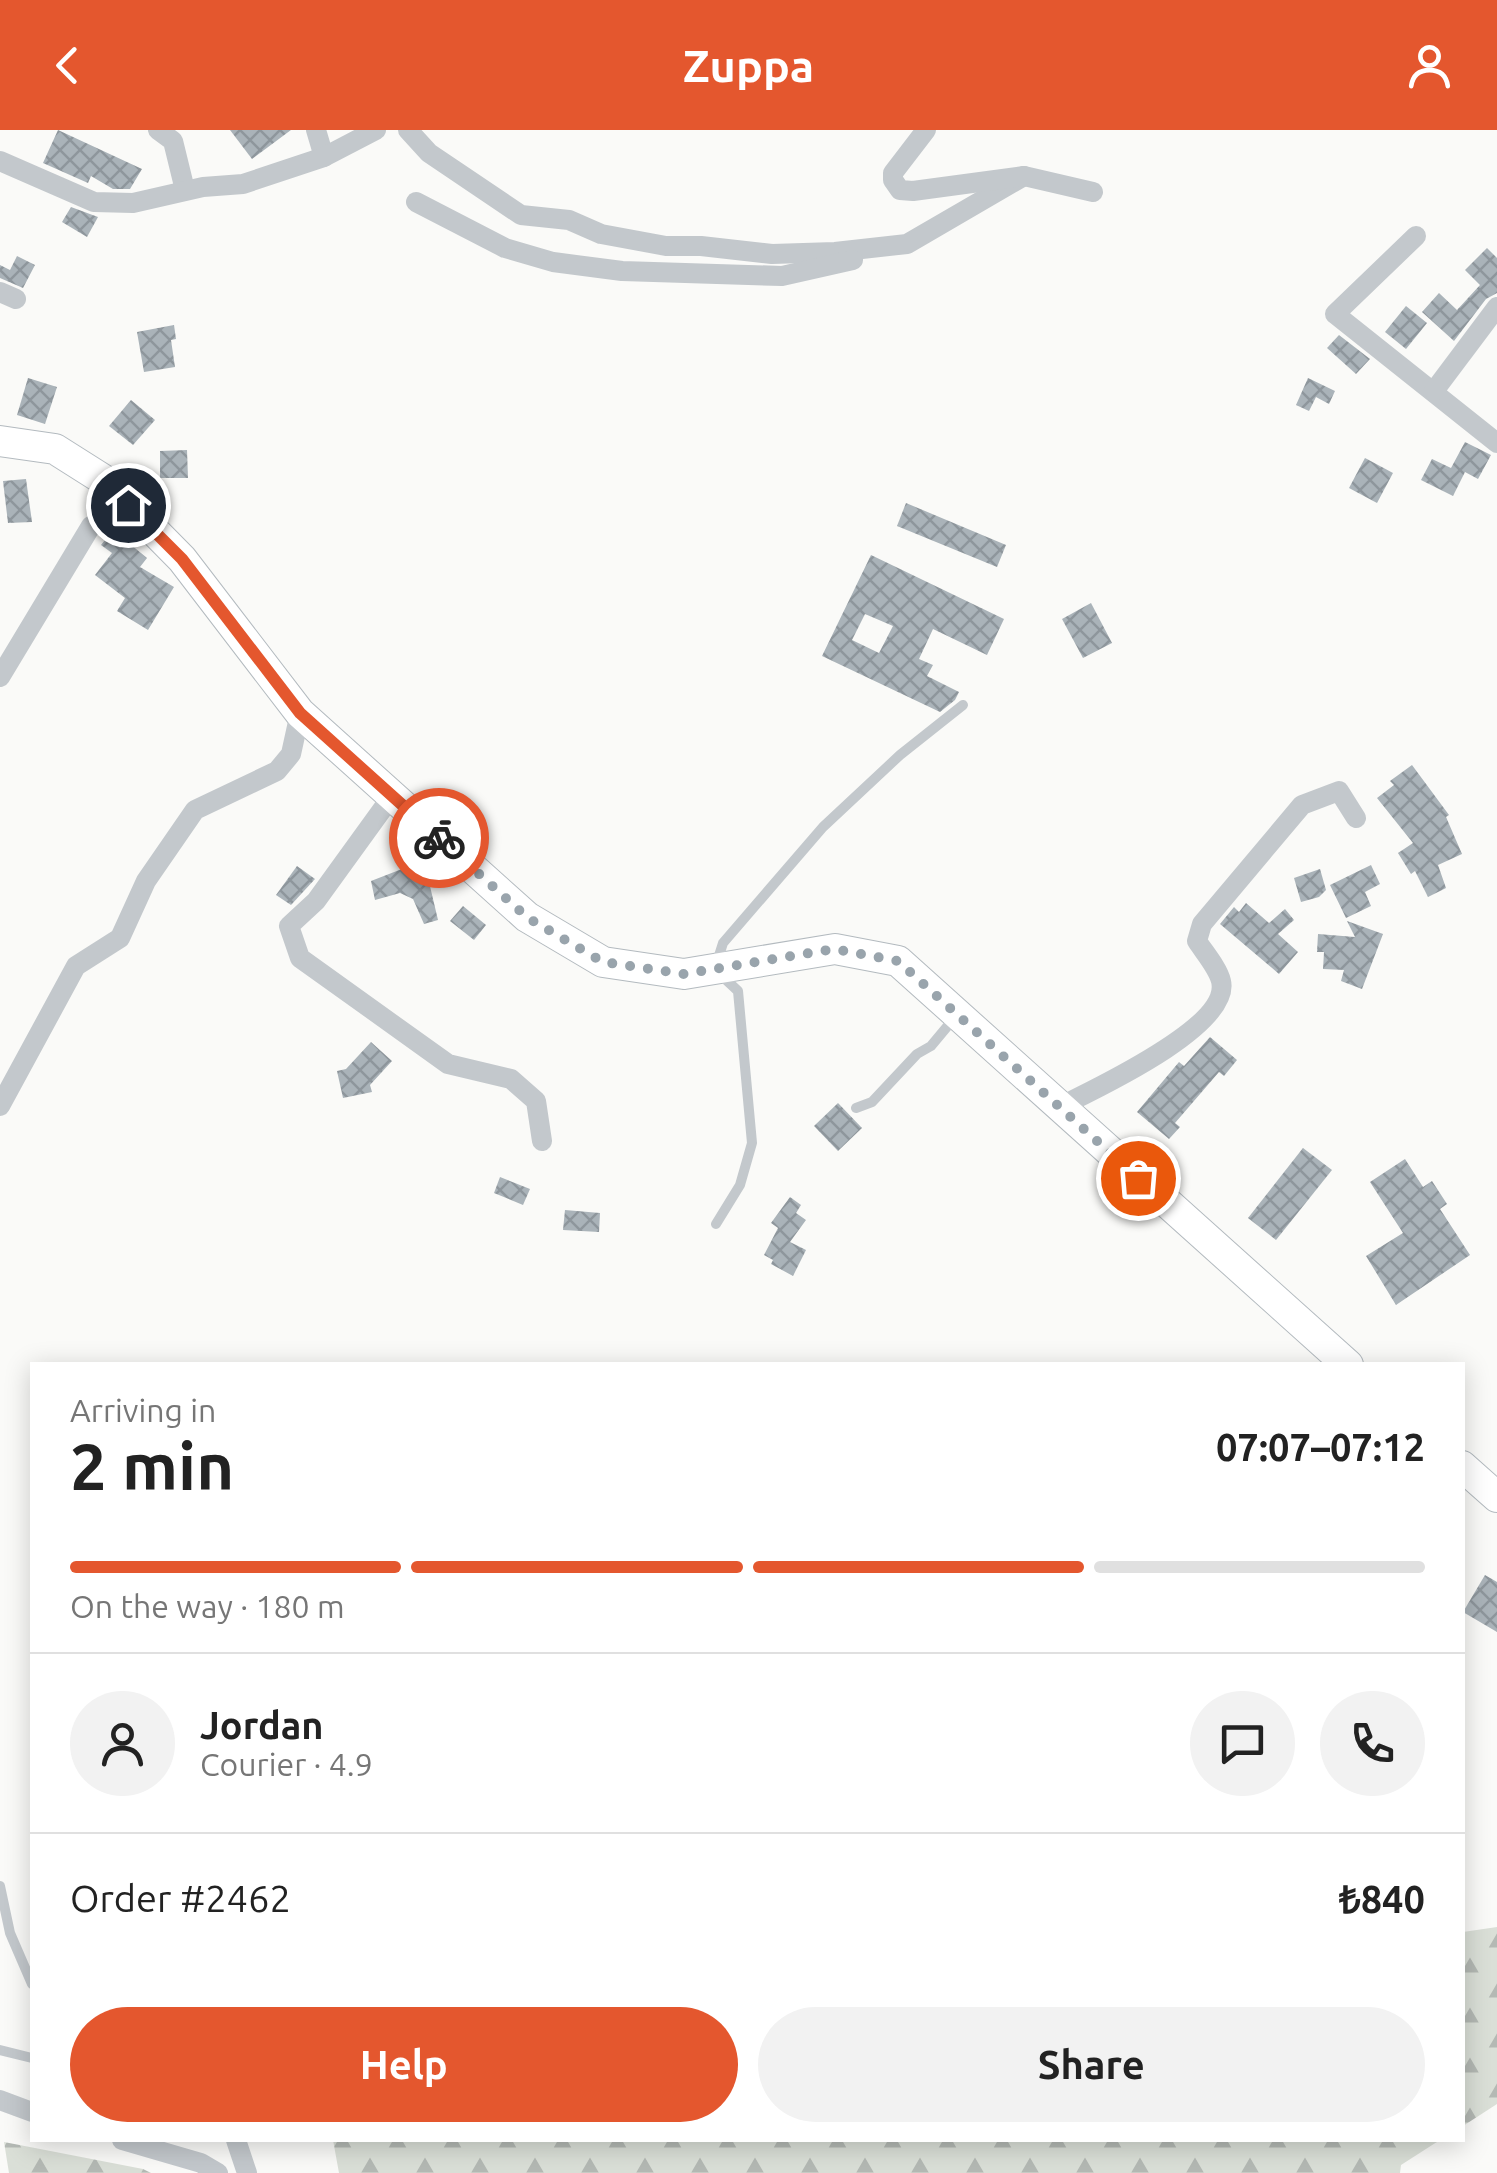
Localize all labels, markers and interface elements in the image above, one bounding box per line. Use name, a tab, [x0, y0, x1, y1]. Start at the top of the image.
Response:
icon: back	[40, 38, 95, 93]
icon: person	[1402, 38, 1457, 93]
text: Zuppa	[683, 40, 814, 91]
pin	[86, 463, 171, 548]
icon: home	[101, 478, 156, 533]
courier	[389, 788, 489, 888]
icon: bike	[412, 811, 467, 866]
pin	[1096, 1136, 1181, 1221]
icon: bag	[1111, 1151, 1166, 1206]
text: Arriving in	[70, 1392, 216, 1428]
text: 07:07–07:12	[1216, 1426, 1425, 1468]
text: 2 min	[70, 1429, 234, 1502]
text: On the way · 180 m	[70, 1588, 345, 1624]
button: person	[70, 1691, 175, 1796]
button: chat	[1190, 1691, 1295, 1796]
button: phone	[1320, 1691, 1425, 1796]
text: Jordan	[200, 1704, 324, 1746]
text: Courier · 4.9	[200, 1746, 373, 1782]
text: Order #2462	[70, 1877, 291, 1919]
text: ₺840	[1339, 1878, 1425, 1920]
button: Help	[70, 2007, 738, 2122]
button: Share	[758, 2007, 1425, 2122]

